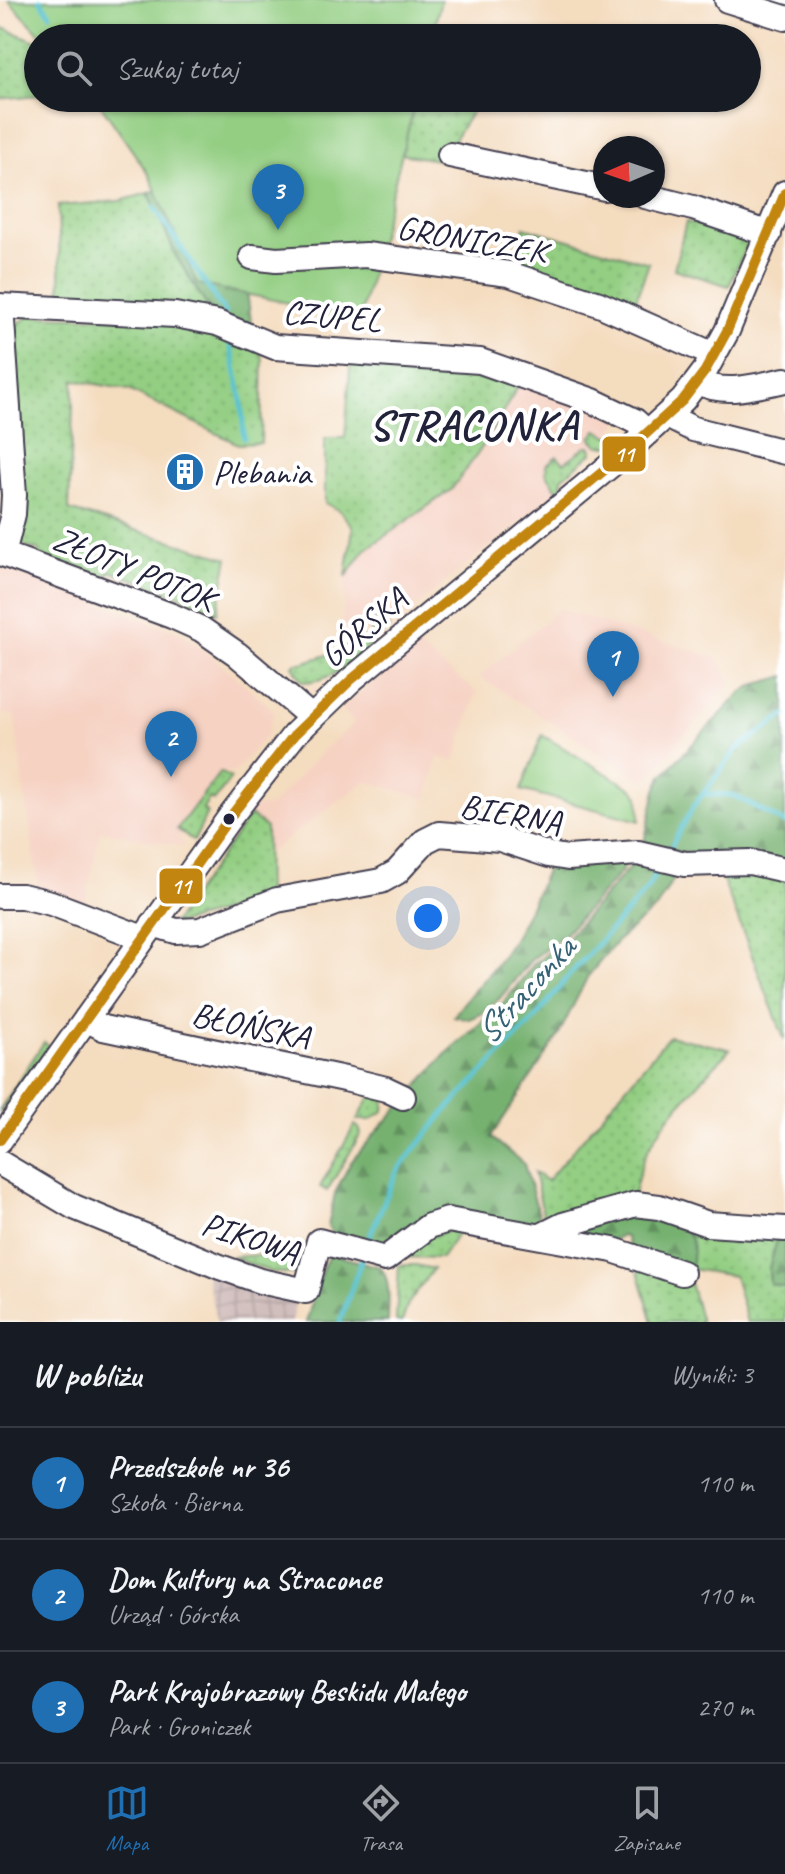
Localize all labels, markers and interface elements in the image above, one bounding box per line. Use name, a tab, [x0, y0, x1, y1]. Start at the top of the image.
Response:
search box	[24, 24, 761, 112]
icon: search	[52, 46, 96, 90]
text: Szukaj tutaj	[116, 49, 238, 87]
north arrow	[593, 136, 665, 208]
pin: 3	[252, 164, 304, 230]
street label: GRONICZEK	[394, 205, 555, 275]
street label: CZUPEL	[281, 290, 384, 341]
district label: STRACONKA	[369, 399, 580, 452]
line badge: 11	[601, 435, 647, 473]
text: 11	[614, 441, 636, 469]
building icon: Plebania	[164, 451, 206, 493]
place label: Plebania	[213, 451, 313, 494]
street label: ZŁOTY POTOK	[47, 517, 225, 622]
street label: GÓRSKA	[311, 577, 417, 676]
pin: 1	[587, 631, 639, 697]
pin: 2	[145, 711, 197, 777]
street label: BIERNA	[457, 783, 566, 844]
unlabelled marker	[221, 811, 237, 827]
line badge: 11	[158, 867, 204, 905]
text: 11	[171, 873, 193, 901]
your location	[408, 898, 448, 938]
water label: Straconka	[464, 923, 588, 1053]
street label: BŁOŃSKA	[188, 992, 315, 1059]
street label: PIKOWA	[197, 1202, 306, 1274]
text: W pobliżu	[32, 1353, 141, 1396]
text: Wyniki: 3	[671, 1358, 753, 1391]
text: Przedszkole nr 36	[108, 1448, 288, 1486]
text: 1	[52, 1467, 64, 1500]
text: 110 m	[697, 1467, 753, 1500]
text: Szkoła · Bierna	[108, 1486, 241, 1519]
text: Dom Kultury na Straconce	[108, 1560, 381, 1598]
text: 2	[52, 1579, 64, 1612]
text: 110 m	[697, 1579, 753, 1612]
text: Urząd · Górska	[108, 1598, 238, 1631]
text: Park Krajobrazowy Beskidu Małego	[108, 1672, 466, 1710]
text: 3	[52, 1691, 64, 1724]
text: 270 m	[697, 1691, 753, 1724]
text: Park · Groniczek	[108, 1710, 250, 1743]
tab: Mapa	[105, 1781, 149, 1857]
tab: Trasa	[359, 1781, 403, 1857]
tab: Zapisane	[613, 1781, 680, 1857]

